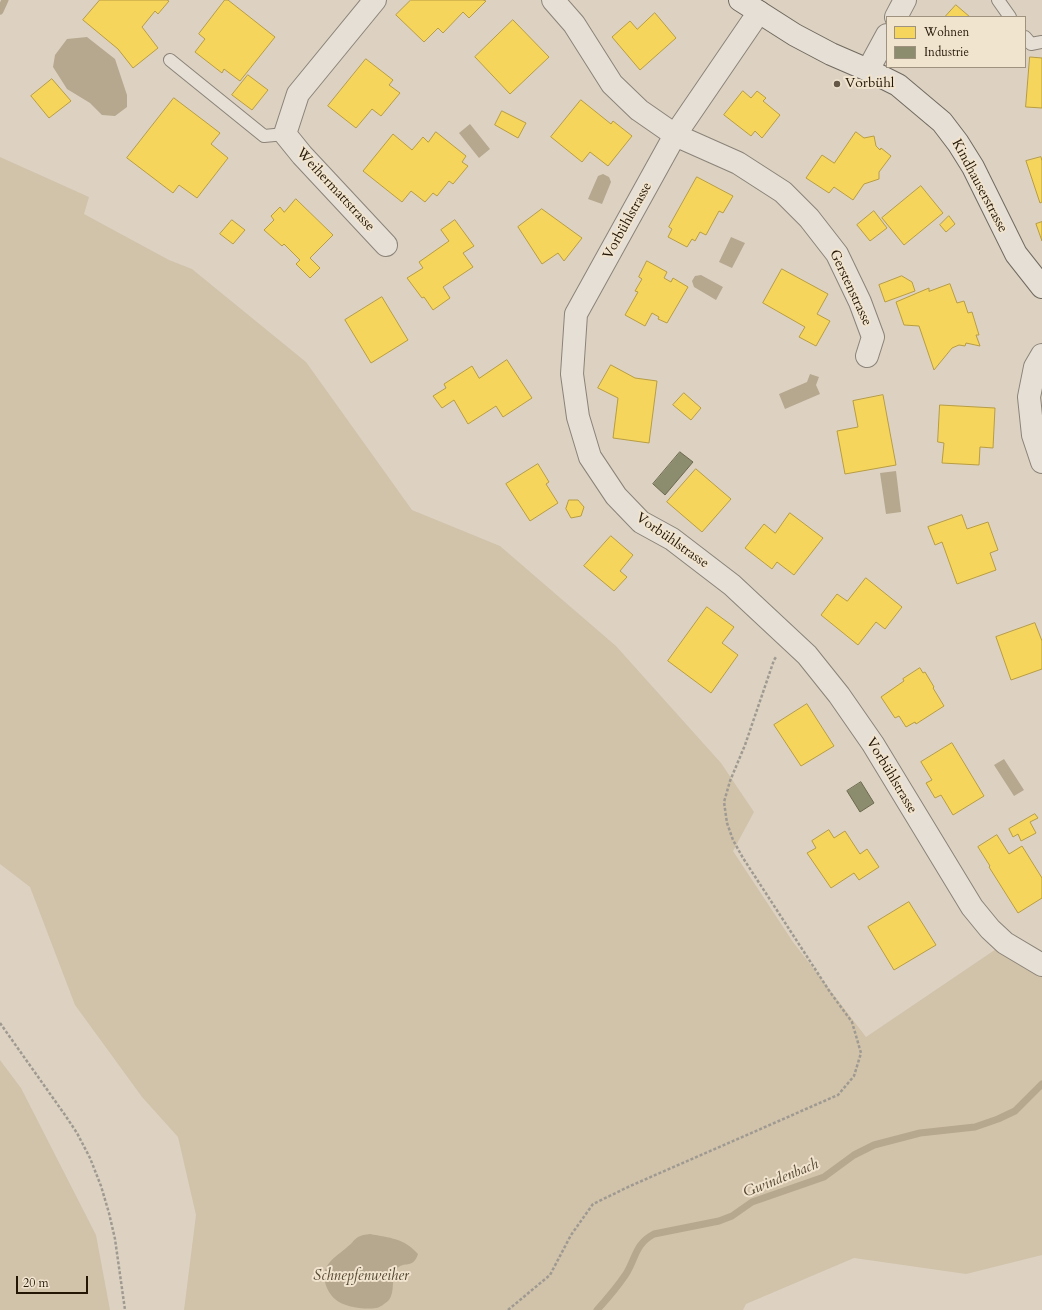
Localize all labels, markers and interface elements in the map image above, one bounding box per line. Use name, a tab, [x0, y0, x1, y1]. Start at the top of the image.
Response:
legend	[886, 16, 1026, 68]
text: Wohnen	[924, 24, 969, 40]
text: Industrie	[924, 44, 969, 60]
place label: Vorbühl	[845, 76, 894, 92]
marker: Vorbühl	[832, 79, 842, 89]
street label: Kindhauserstrasse	[947, 136, 1011, 236]
street label: Weihermattstrasse	[292, 145, 378, 235]
street label: Vorbühlstrasse	[600, 180, 656, 262]
street label: Gerstenstrasse	[825, 247, 875, 329]
street label: Vorbühlstrasse	[632, 510, 712, 572]
street label: Vorbühlstrasse	[862, 735, 920, 817]
water label: Gwindenbach	[741, 1156, 821, 1202]
scale bar	[18, 1268, 90, 1294]
water label: Schnepfenweiher	[313, 1268, 409, 1286]
text: 20 m	[23, 1275, 49, 1291]

